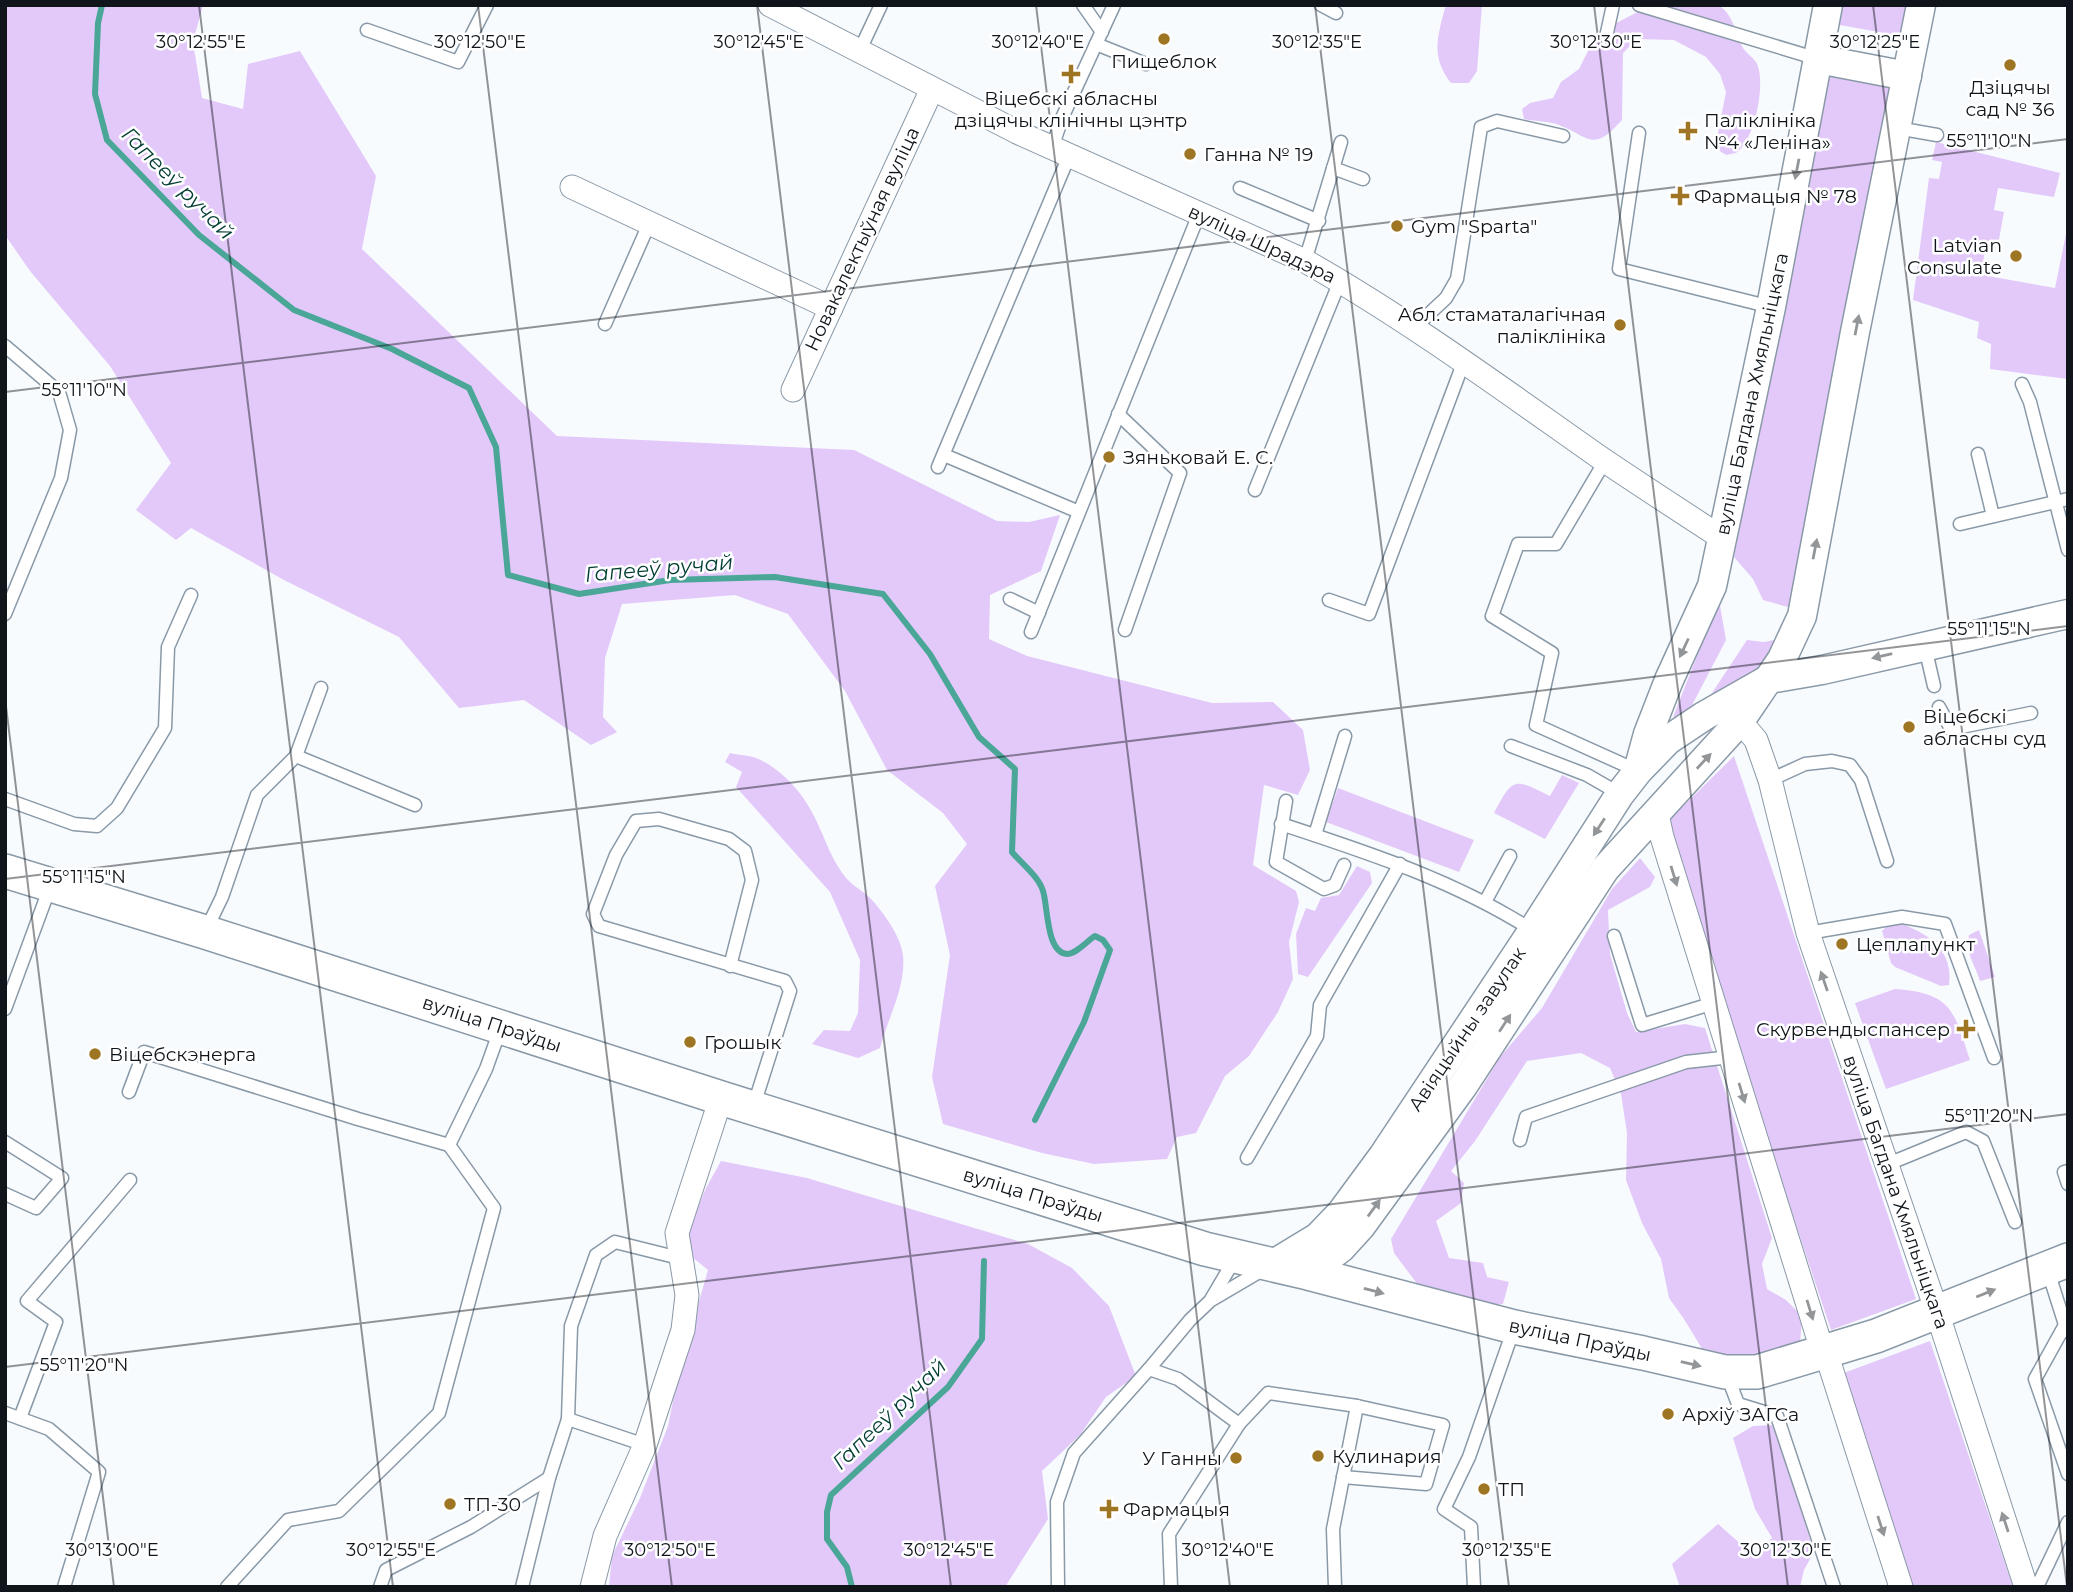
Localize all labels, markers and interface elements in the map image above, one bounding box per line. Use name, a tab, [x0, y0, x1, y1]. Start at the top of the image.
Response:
text: 30°12'55"E	[156, 31, 246, 53]
text: 30°12'50"E	[434, 31, 526, 53]
text: 30°12'45"E	[714, 31, 804, 53]
text: 30°12'40"E	[992, 31, 1084, 53]
marker: Пищеблок	[1156, 31, 1172, 47]
text: 30°12'35"E	[1272, 31, 1362, 53]
text: 30°12'30"E	[1550, 31, 1642, 53]
text: 30°12'25"E	[1830, 31, 1920, 53]
place label: Пищеблок	[1111, 50, 1217, 73]
marker: Дзіцячы сад № 36	[2002, 57, 2018, 73]
marker: Віцебскі абласны дзіцячы клінічны цэнтр	[1061, 64, 1081, 84]
place label: Дзіцячы сад № 36	[1965, 76, 2055, 121]
place label: Віцебскі абласны дзіцячы клінічны цэнтр	[955, 87, 1187, 132]
place label: Паліклініка №4 «Леніна»	[1704, 109, 1831, 154]
marker: Паліклініка №4 «Леніна»	[1678, 121, 1698, 141]
water label: Гапееў ручай	[117, 122, 239, 244]
street label: Новакалектыўная вуліца	[800, 123, 924, 355]
text: 55°11'10"N	[1946, 130, 2032, 152]
place label: Ганна № 19	[1204, 143, 1313, 166]
marker: Ганна № 19	[1182, 146, 1198, 162]
one-way arrow	[1792, 158, 1803, 180]
place label: Фармацыя № 78	[1694, 185, 1857, 208]
marker: Фармацыя № 78	[1672, 188, 1688, 204]
street label: вуліца Шрадэра	[1185, 200, 1339, 288]
place label: Gym "Sparta"	[1411, 215, 1537, 238]
marker: Gym "Sparta"	[1389, 218, 1405, 234]
place label: Latvian Consulate	[1907, 234, 2002, 279]
marker: Latvian Consulate	[2008, 248, 2024, 264]
street label: вуліца Багдана Хмяльніцкага	[1711, 251, 1793, 537]
place label: Абл. стаматалагічная паліклініка	[1398, 303, 1606, 348]
one-way arrow	[1851, 314, 1862, 336]
marker: Абл. стаматалагічная паліклініка	[1612, 317, 1628, 333]
text: 55°11'10"N	[41, 379, 127, 401]
place label: Зяньковай Е. С.	[1123, 446, 1273, 469]
marker: Зяньковай Е. С.	[1101, 449, 1117, 465]
one-way arrow	[1809, 538, 1820, 560]
water label: Гапееў ручай	[584, 549, 734, 587]
text: 55°11'15"N	[1947, 618, 2031, 640]
one-way arrow	[1678, 638, 1690, 658]
one-way arrow	[1871, 651, 1893, 662]
place label: Віцебскі абласны суд	[1923, 705, 2046, 750]
marker: Віцебскі абласны суд	[1901, 719, 1917, 735]
one-way arrow	[1695, 753, 1711, 770]
one-way arrow	[1592, 818, 1606, 836]
text: 55°11'15"N	[42, 866, 126, 888]
one-way arrow	[1669, 866, 1680, 887]
place label: Цеплапункт	[1856, 933, 1975, 956]
marker: Цеплапункт	[1834, 936, 1850, 952]
street label: Авіяцыйны завулак	[1403, 943, 1531, 1115]
one-way arrow	[1818, 970, 1829, 991]
street label: вуліца Праўды	[419, 991, 565, 1057]
one-way arrow	[1499, 1013, 1512, 1032]
place label: Скурвендыспансер	[1756, 1018, 1950, 1041]
marker: Скурвендыспансер	[1956, 1019, 1976, 1039]
place label: Грошык	[704, 1031, 781, 1054]
marker: Грошык	[682, 1034, 698, 1050]
place label: Віцебскэнерга	[109, 1043, 256, 1066]
marker: Віцебскэнерга	[87, 1046, 103, 1062]
street label: вуліца Багдана Хмяльніцкага	[1838, 1052, 1954, 1332]
one-way arrow	[1737, 1083, 1748, 1104]
text: 55°11'20"N	[1945, 1105, 2034, 1127]
street label: вуліца Праўды	[960, 1163, 1106, 1227]
one-way arrow	[1367, 1199, 1381, 1218]
one-way arrow	[1364, 1286, 1385, 1296]
one-way arrow	[1975, 1287, 1996, 1298]
one-way arrow	[1806, 1300, 1816, 1321]
street label: вуліца Праўды	[1507, 1314, 1653, 1366]
water label: Гапееў ручай	[827, 1353, 951, 1475]
text: 55°11'20"N	[40, 1354, 129, 1376]
one-way arrow	[1681, 1359, 1703, 1370]
place label: Архіў ЗАГСа	[1682, 1403, 1799, 1426]
marker: Архіў ЗАГСа	[1660, 1406, 1676, 1422]
place label: Кулинария	[1332, 1445, 1442, 1468]
place label: У Ганны	[1142, 1447, 1222, 1470]
marker: Кулинария	[1310, 1448, 1326, 1464]
marker: У Ганны	[1228, 1450, 1244, 1466]
place label: ТП	[1498, 1478, 1525, 1501]
marker: ТП	[1476, 1481, 1492, 1497]
place label: ТП-30	[464, 1493, 521, 1516]
marker: ТП-30	[442, 1496, 458, 1512]
place label: Фармацыя	[1123, 1498, 1230, 1521]
marker: Фармацыя	[1101, 1501, 1117, 1517]
one-way arrow	[1999, 1511, 2010, 1532]
one-way arrow	[1877, 1516, 1887, 1537]
text: 30°13'00"E	[65, 1539, 159, 1561]
text: 30°12'55"E	[346, 1539, 436, 1561]
text: 30°12'50"E	[624, 1539, 716, 1561]
text: 30°12'45"E	[904, 1539, 994, 1561]
text: 30°12'40"E	[1182, 1539, 1274, 1561]
text: 30°12'35"E	[1462, 1539, 1552, 1561]
text: 30°12'30"E	[1740, 1539, 1832, 1561]

